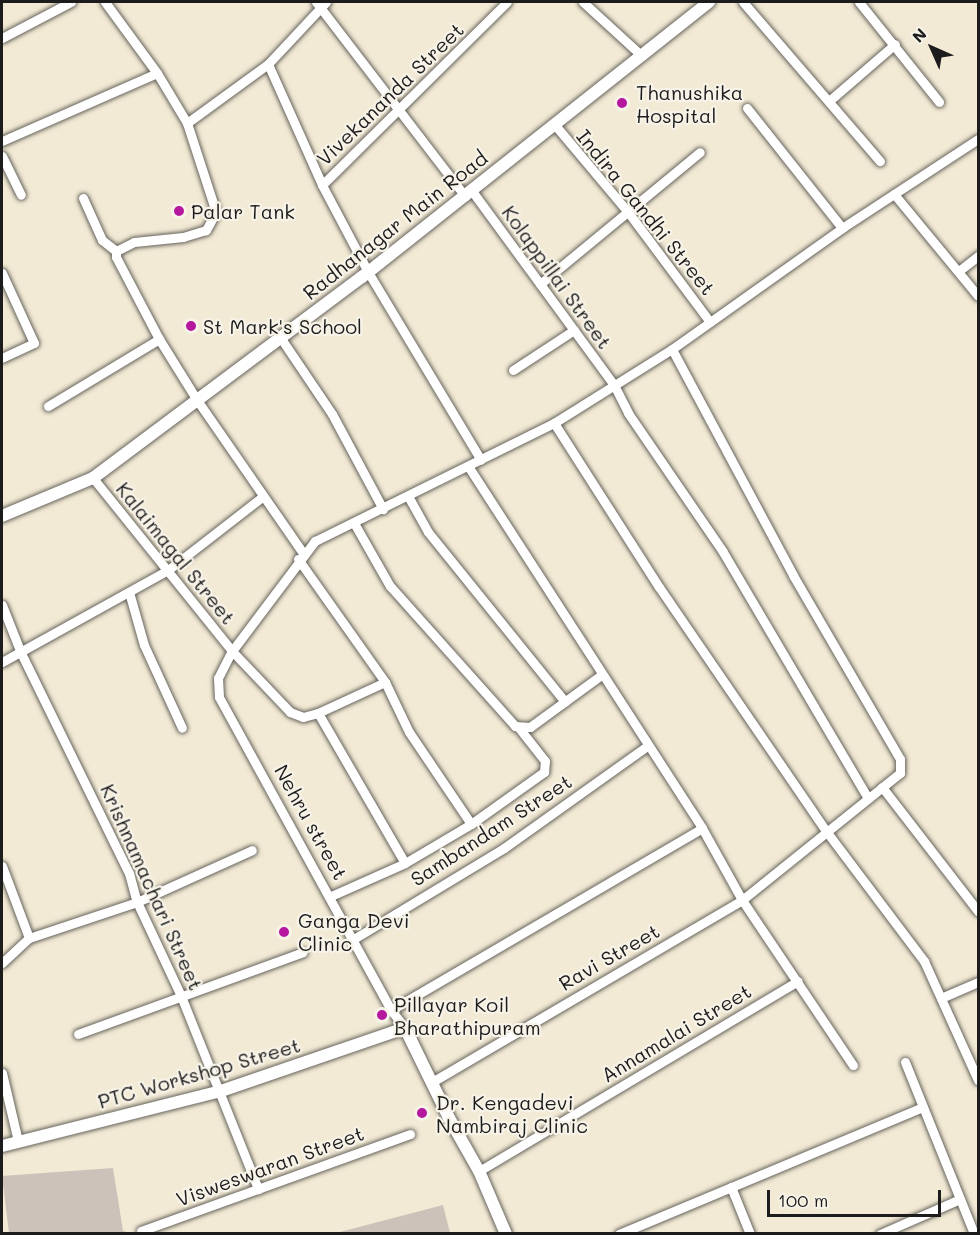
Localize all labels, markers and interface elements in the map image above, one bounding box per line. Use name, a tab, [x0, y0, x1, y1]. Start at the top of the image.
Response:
street label: Vivekananda Street	[312, 18, 468, 170]
north arrow	[902, 18, 962, 78]
text: N	[907, 23, 931, 47]
place label: Thanushika Hospital	[636, 80, 743, 127]
marker: Thanushika Hospital	[613, 94, 631, 112]
street label: Indira Gandhi Street	[572, 124, 720, 300]
street label: Radhanagar Main Road	[298, 145, 492, 305]
place label: Palar Tank	[191, 199, 295, 223]
street label: Kolappillai Street	[497, 201, 617, 353]
marker: Palar Tank	[172, 204, 186, 218]
place label: St Mark's School	[203, 314, 362, 338]
marker: St Mark's School	[184, 319, 198, 333]
street label: Kalaimagal Street	[111, 477, 241, 629]
street label: Nehru street	[269, 760, 353, 884]
street label: Sambandam Street	[406, 769, 576, 891]
street label: Krishnamachari Street	[96, 780, 208, 994]
place label: Ganga Devi Clinic	[298, 909, 410, 956]
street label: Ravi Street	[554, 919, 664, 995]
marker: Ganga Devi Clinic	[275, 923, 293, 941]
street label: Annamalai Street	[597, 979, 755, 1087]
place label: Pillayar Koil Bharathipuram	[394, 992, 541, 1039]
marker: Pillayar Koil Bharathipuram	[375, 1008, 389, 1022]
street label: PTC Workshop Street	[95, 1033, 303, 1113]
place label: Dr. Kengadevi Nambiraj Clinic	[436, 1090, 588, 1137]
marker: Dr. Kengadevi Nambiraj Clinic	[413, 1104, 431, 1122]
street label: Visweswaran Street	[173, 1121, 367, 1211]
scale bar	[770, 1178, 944, 1216]
text: 100 m	[778, 1188, 828, 1212]

